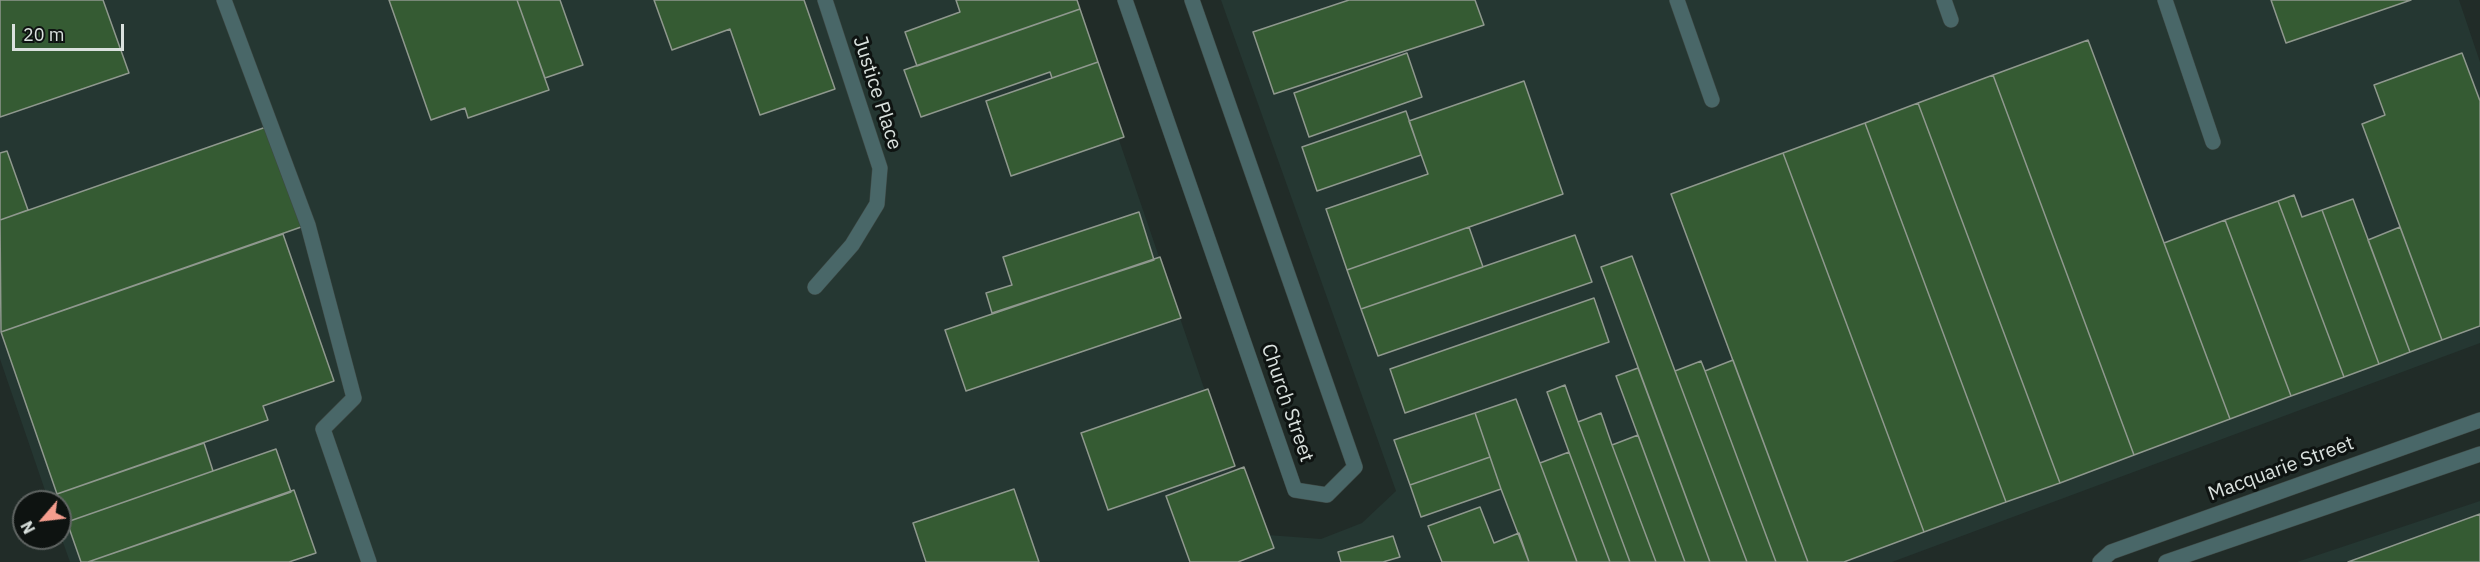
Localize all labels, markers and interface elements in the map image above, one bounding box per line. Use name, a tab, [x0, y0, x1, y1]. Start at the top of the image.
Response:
scale bar	[15, 12, 128, 50]
text: 20 m	[23, 23, 65, 46]
street label: Justice Place	[847, 33, 907, 153]
street label: Church Street	[1256, 341, 1318, 465]
street label: Macquarie Street	[2205, 431, 2357, 507]
north arrow	[12, 490, 72, 550]
text: N	[16, 518, 39, 537]

